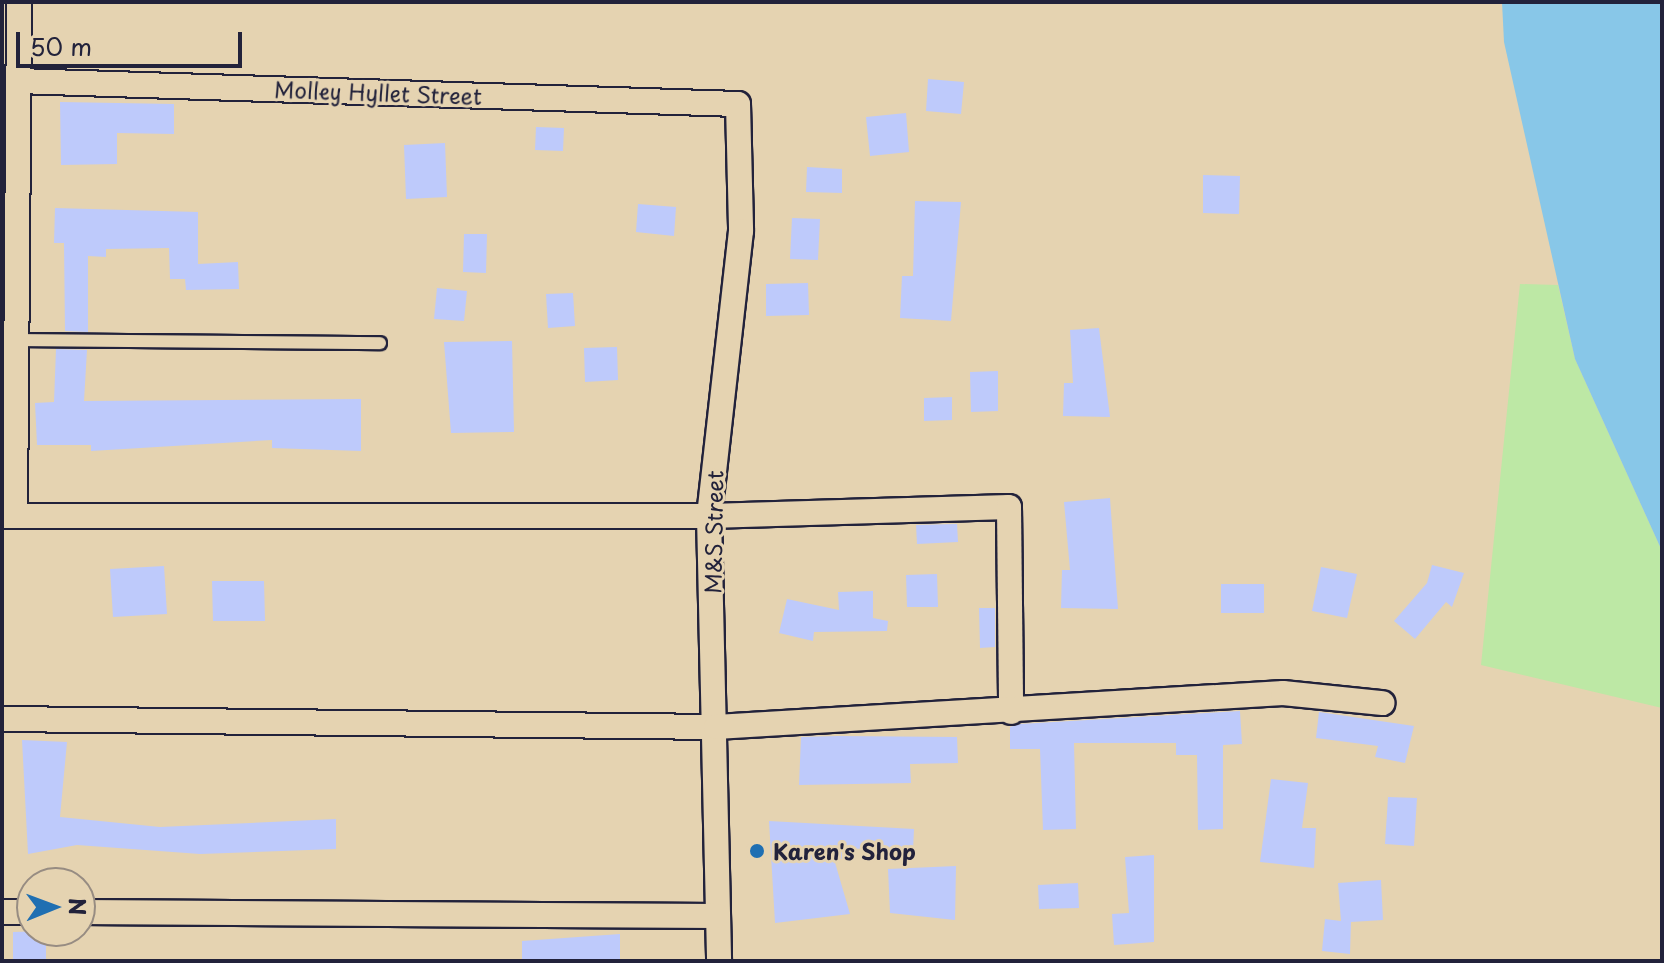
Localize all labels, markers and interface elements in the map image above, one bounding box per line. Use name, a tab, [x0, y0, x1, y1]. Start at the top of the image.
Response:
scale bar	[20, 16, 246, 66]
text: 50 m	[30, 28, 92, 64]
street label: Molley Hyllet Street	[271, 75, 485, 109]
street label: M&S Street	[699, 470, 727, 594]
place label: Karen's Shop	[773, 838, 916, 864]
marker: Karen's Shop	[748, 842, 766, 860]
north arrow	[16, 867, 96, 947]
text: N	[62, 898, 95, 916]

